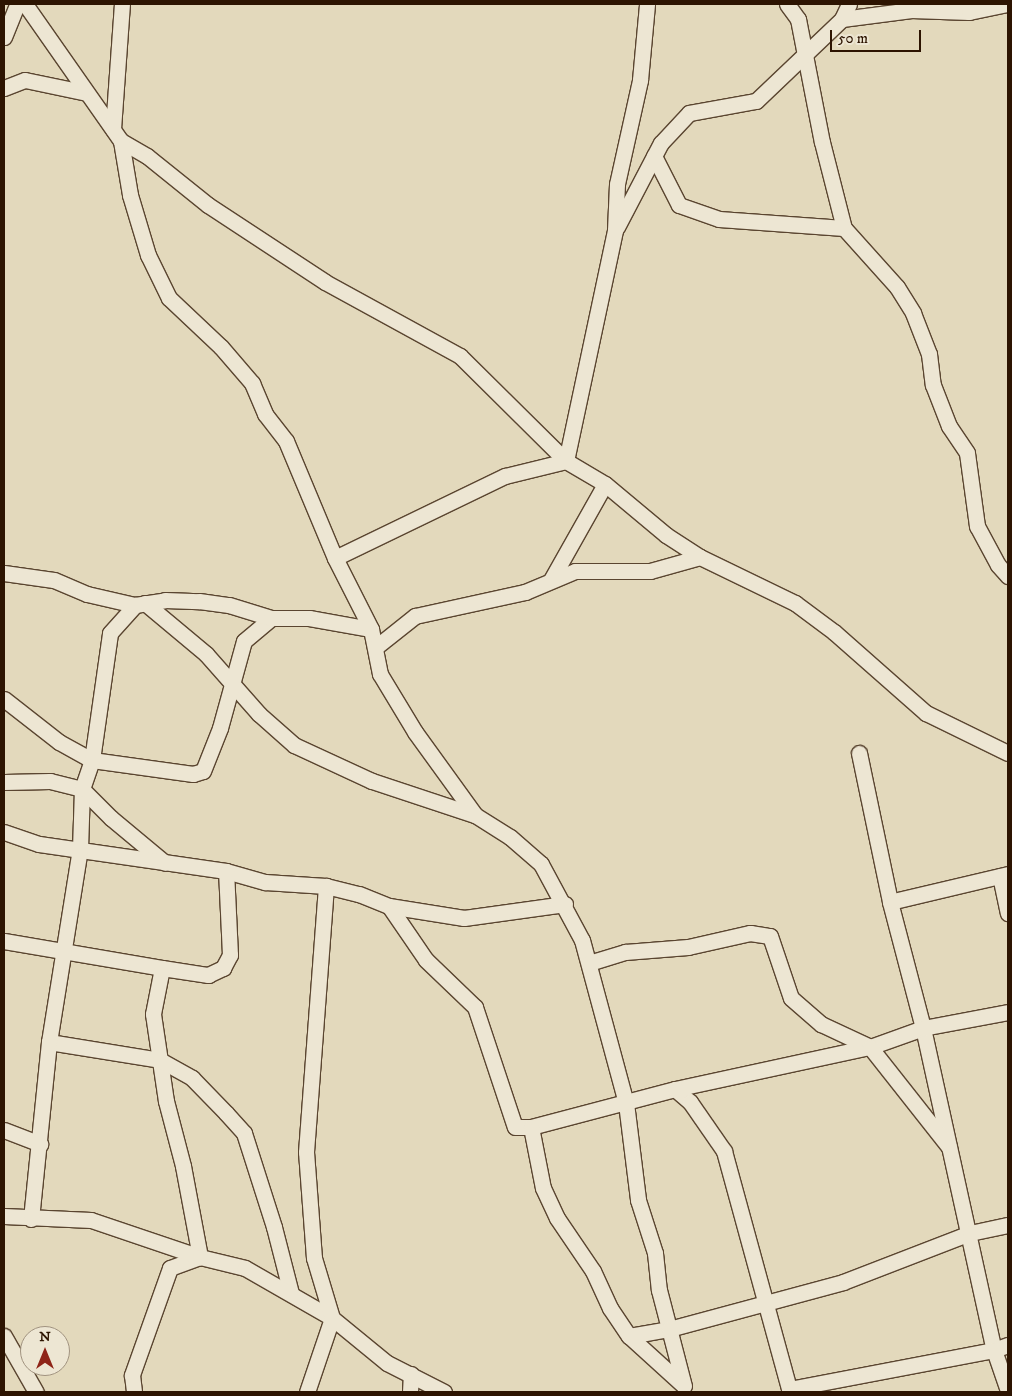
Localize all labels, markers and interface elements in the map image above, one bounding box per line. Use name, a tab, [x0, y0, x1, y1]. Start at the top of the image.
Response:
scale bar	[832, 20, 923, 52]
text: 50 m	[838, 29, 868, 48]
north arrow	[20, 1326, 70, 1376]
text: N	[39, 1328, 51, 1346]

